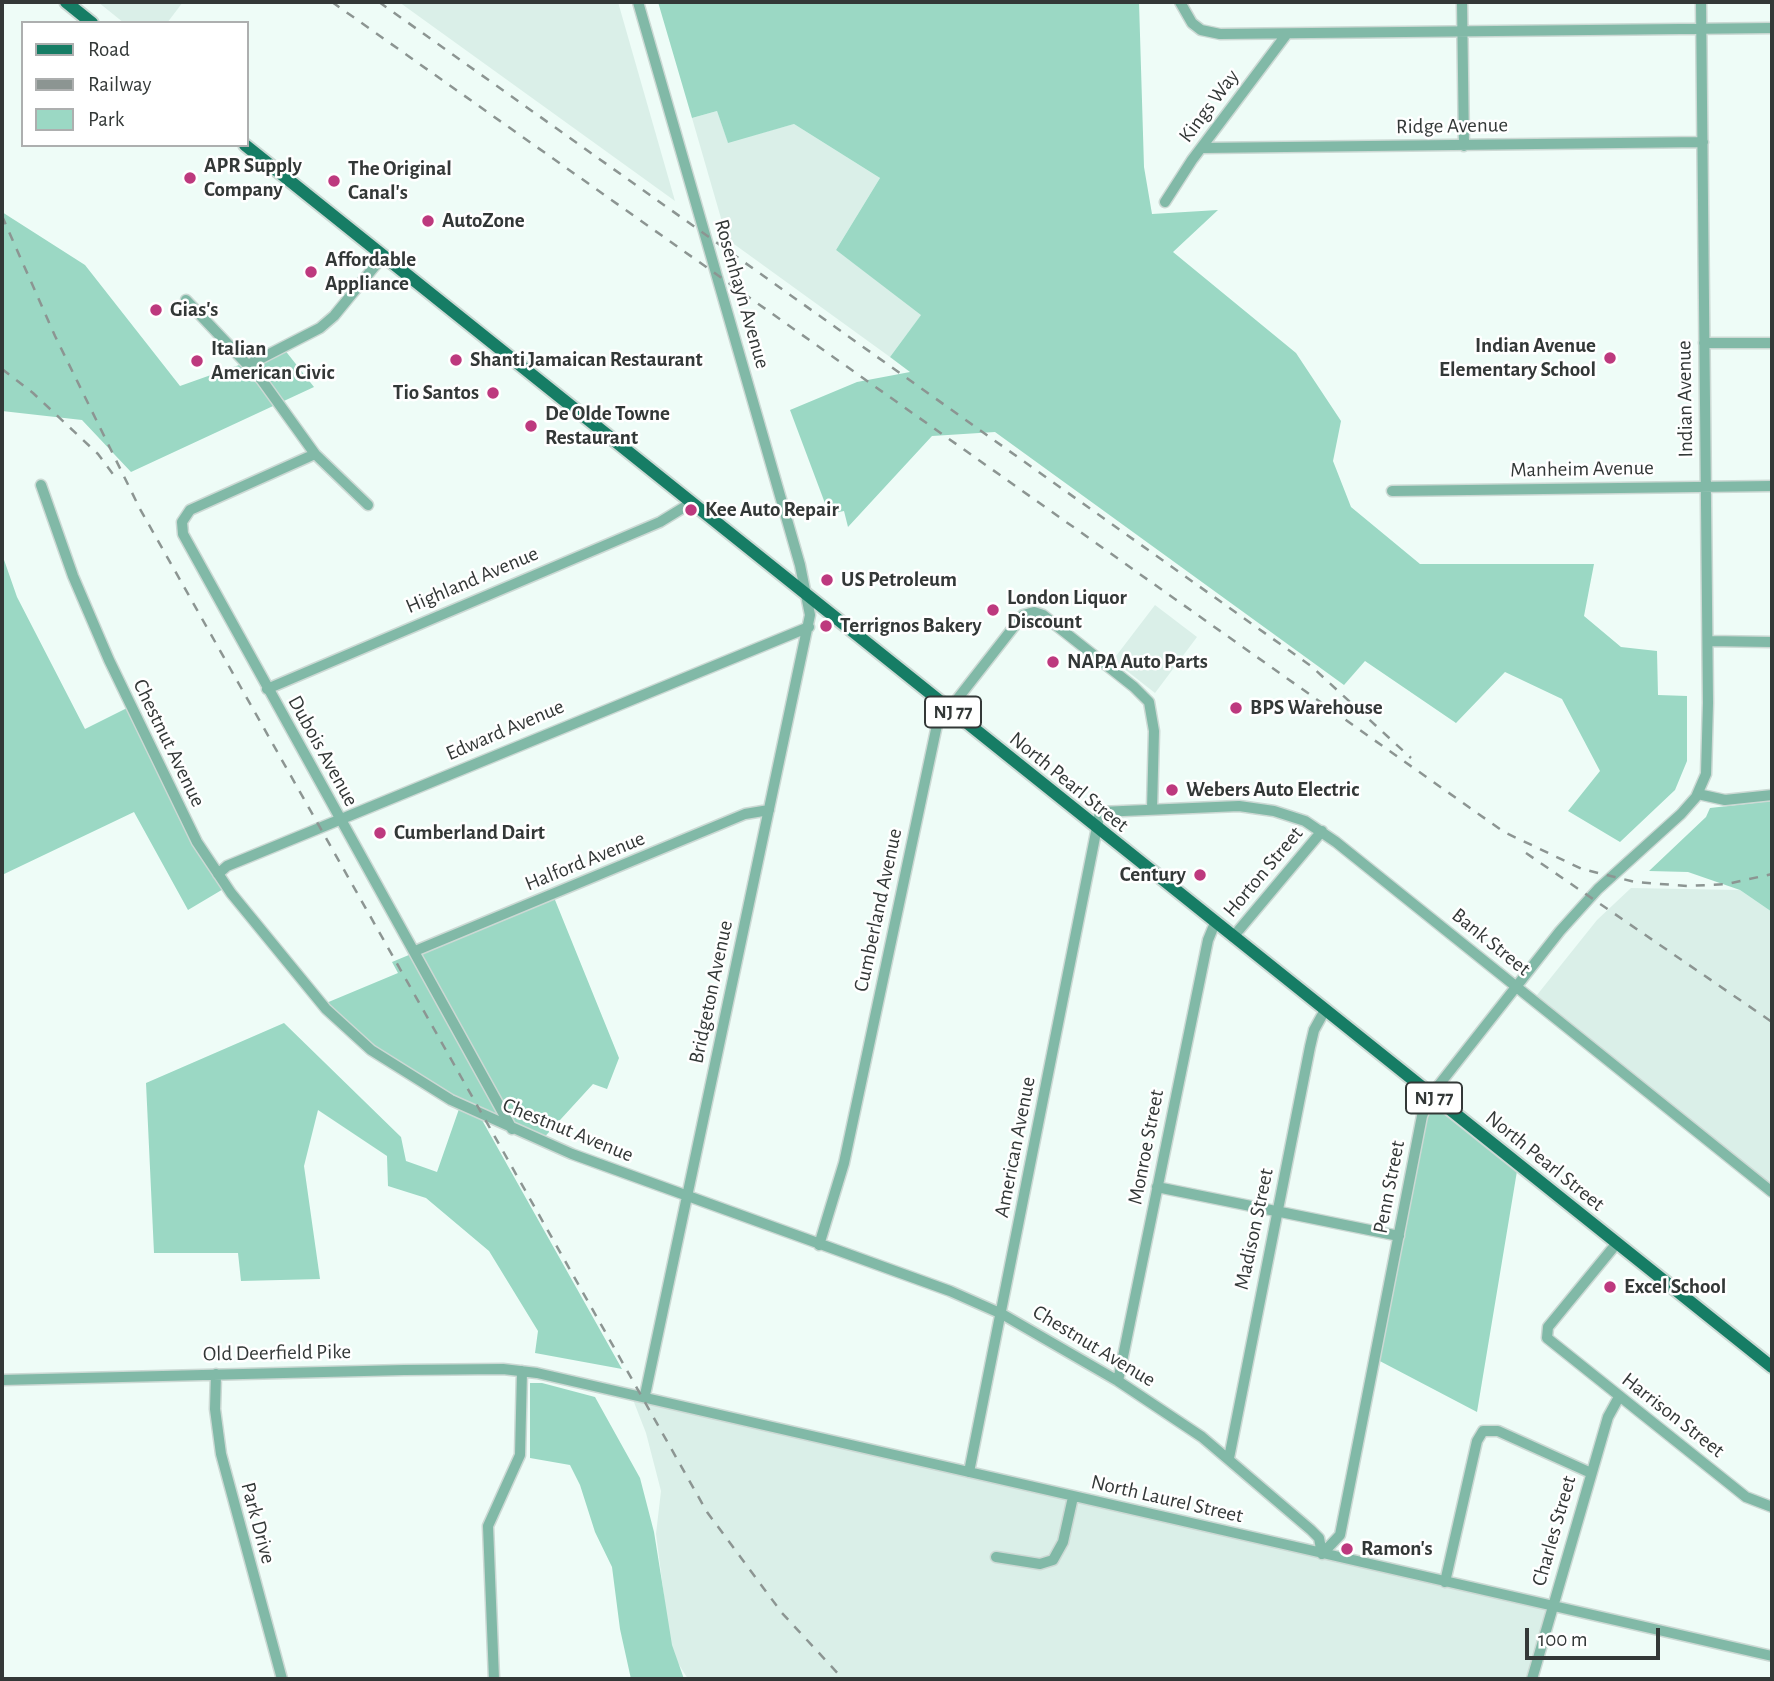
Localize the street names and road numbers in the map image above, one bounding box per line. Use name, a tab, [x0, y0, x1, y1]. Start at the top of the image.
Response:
street label: Kings Way	[1173, 65, 1245, 147]
street label: Ridge Avenue	[1396, 112, 1508, 140]
street label: Rosenhayn Avenue	[709, 216, 775, 372]
street label: Indian Avenue	[1671, 340, 1699, 458]
street label: Manheim Avenue	[1510, 455, 1654, 483]
street label: Highland Avenue	[402, 541, 542, 619]
street label: Chestnut Avenue	[127, 675, 211, 811]
street label: Dubois Avenue	[282, 691, 364, 811]
street label: Edward Avenue	[442, 694, 568, 766]
road number: NJ 77	[925, 696, 981, 727]
street label: North Pearl Street	[1004, 726, 1134, 838]
street label: Horton Street	[1218, 821, 1308, 923]
street label: Halford Avenue	[521, 825, 649, 897]
street label: Cumberland Avenue	[848, 826, 908, 994]
street label: Bank Street	[1447, 903, 1535, 981]
street label: Bridgeton Avenue	[684, 918, 738, 1066]
street label: American Avenue	[989, 1074, 1041, 1220]
road number: NJ 77	[1406, 1082, 1462, 1114]
street label: Monroe Street	[1123, 1087, 1169, 1207]
street label: Chestnut Avenue	[499, 1092, 637, 1168]
street label: North Pearl Street	[1480, 1105, 1610, 1217]
street label: Penn Street	[1368, 1138, 1410, 1236]
street label: Madison Street	[1229, 1166, 1279, 1292]
street label: Chestnut Avenue	[1028, 1299, 1160, 1393]
street label: Old Deerfield Pike	[203, 1339, 351, 1367]
street label: Harrison Street	[1617, 1367, 1729, 1463]
street label: North Laurel Street	[1088, 1469, 1246, 1529]
street label: Charles Street	[1526, 1473, 1582, 1589]
street label: Park Drive	[235, 1479, 281, 1567]

